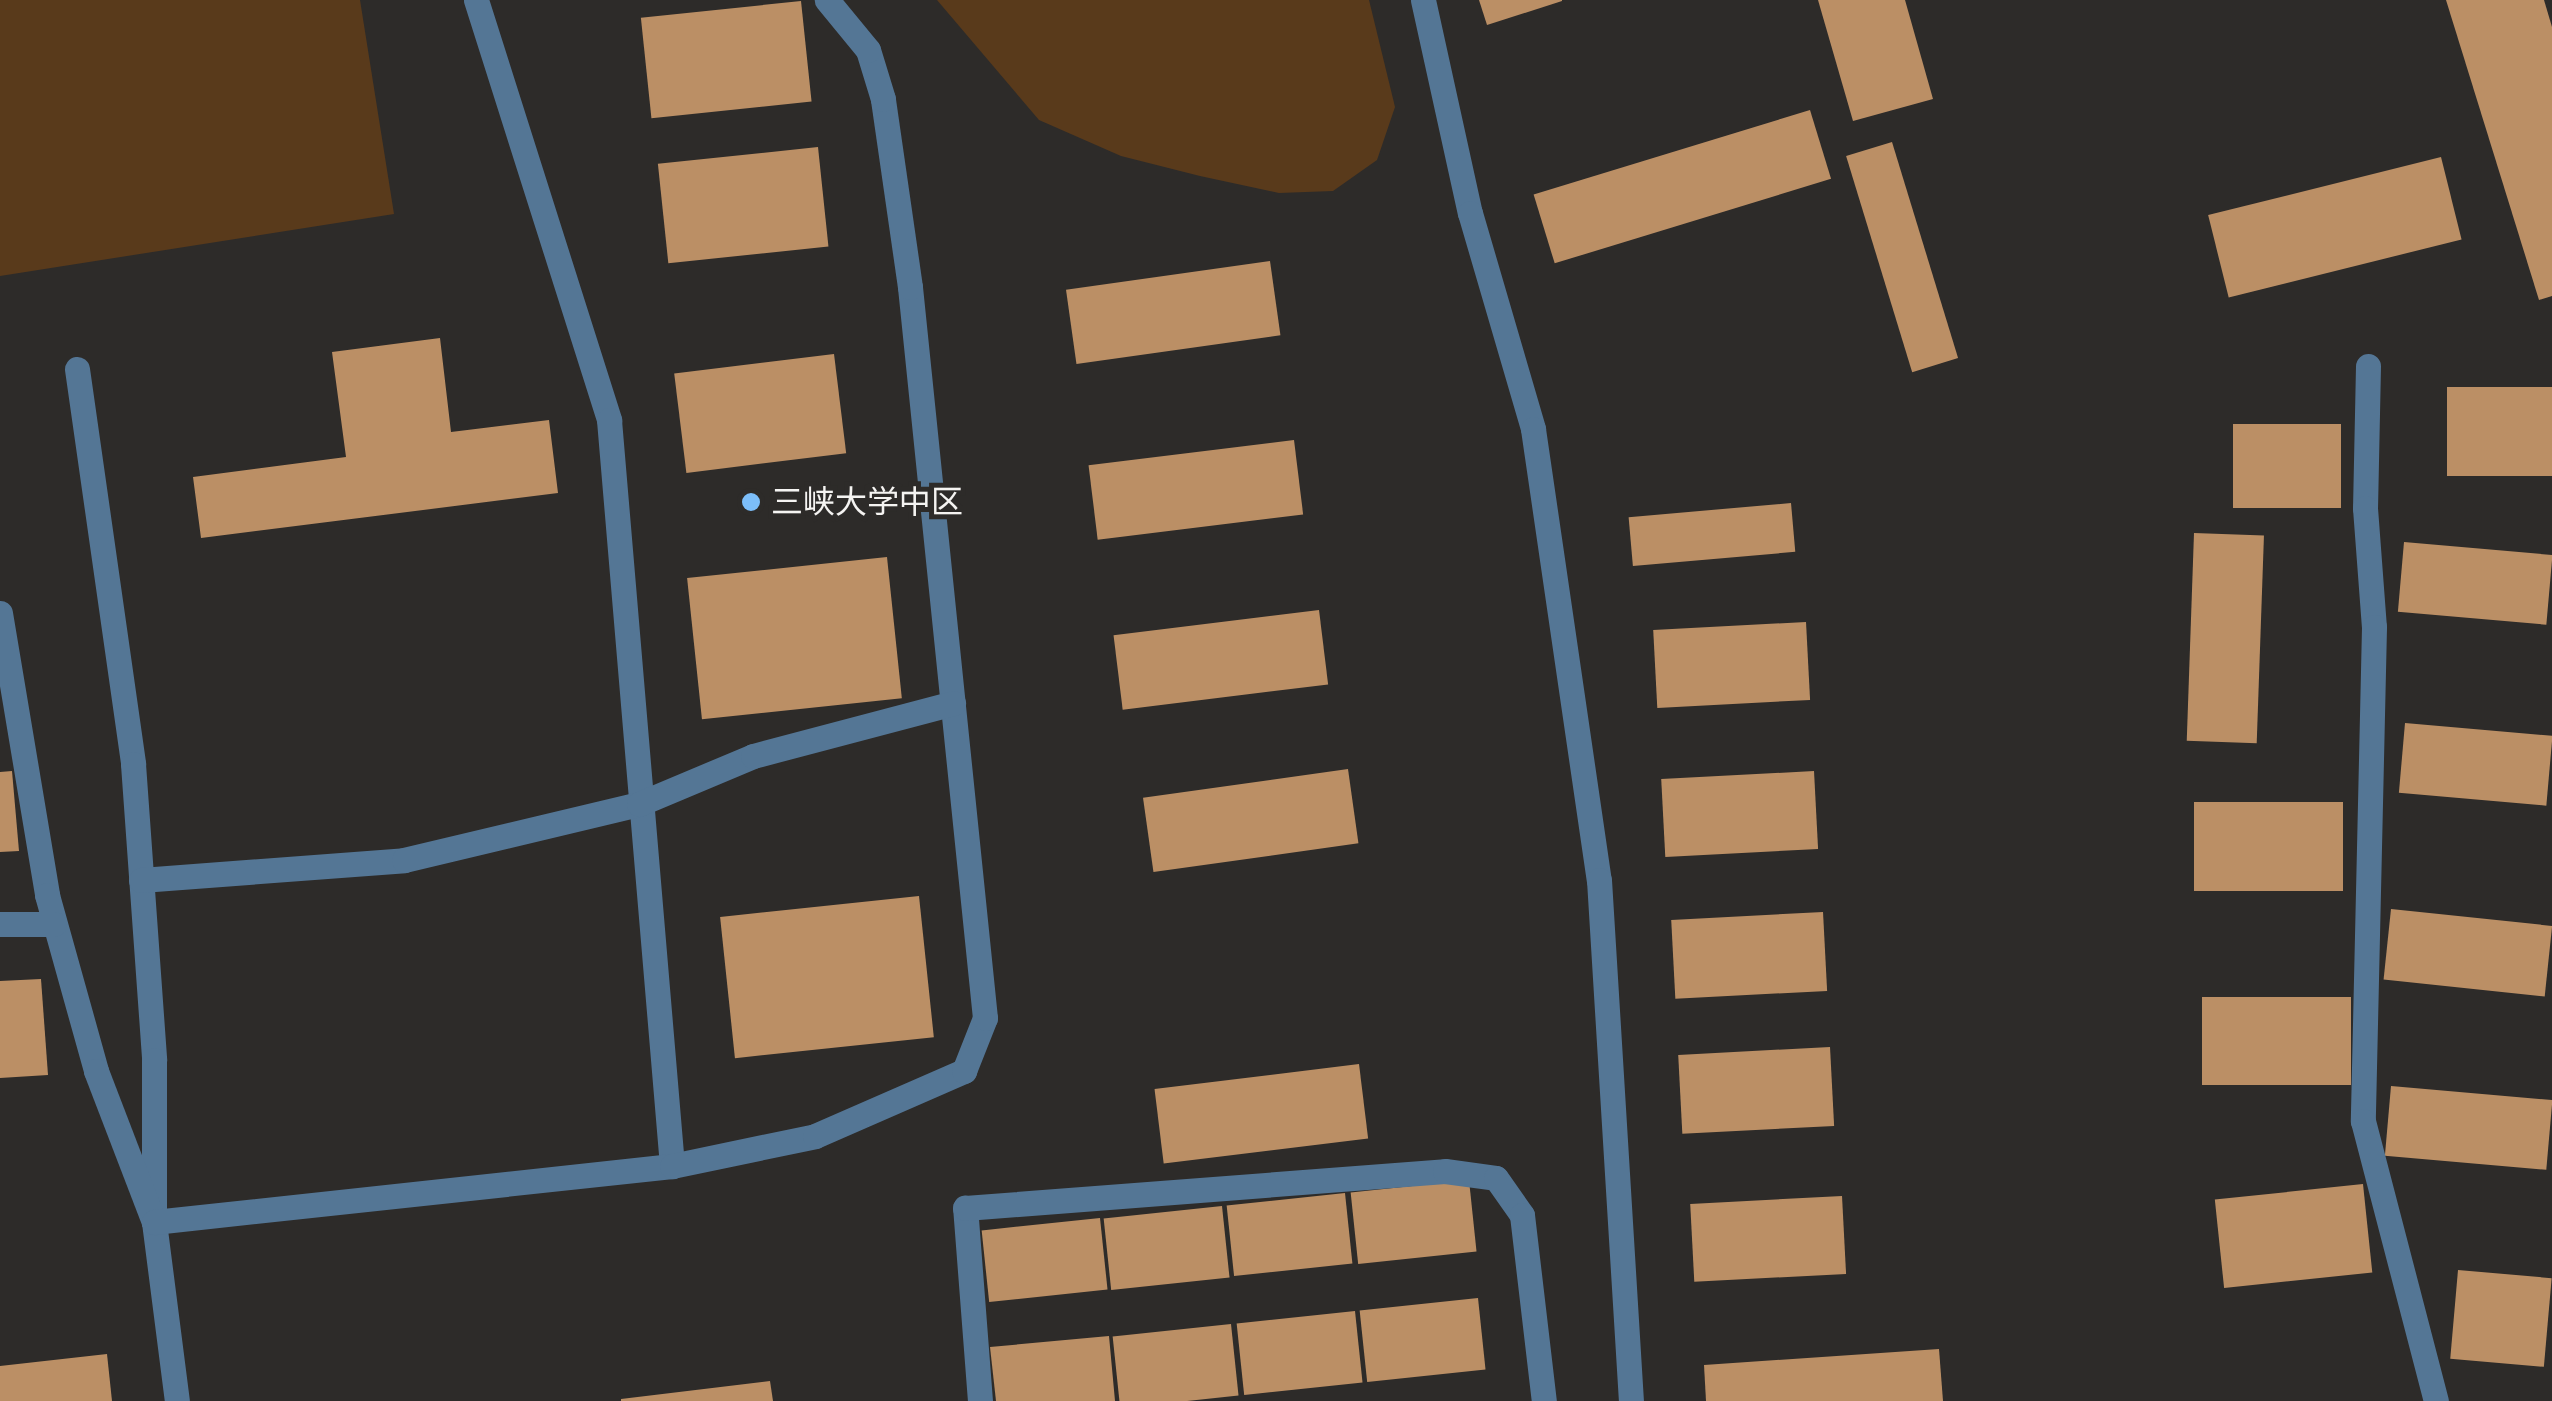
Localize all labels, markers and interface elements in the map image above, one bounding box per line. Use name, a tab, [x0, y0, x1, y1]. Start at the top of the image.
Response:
place label: 三峡大学中区	[771, 483, 963, 521]
marker: 三峡大学中区	[740, 491, 762, 513]

